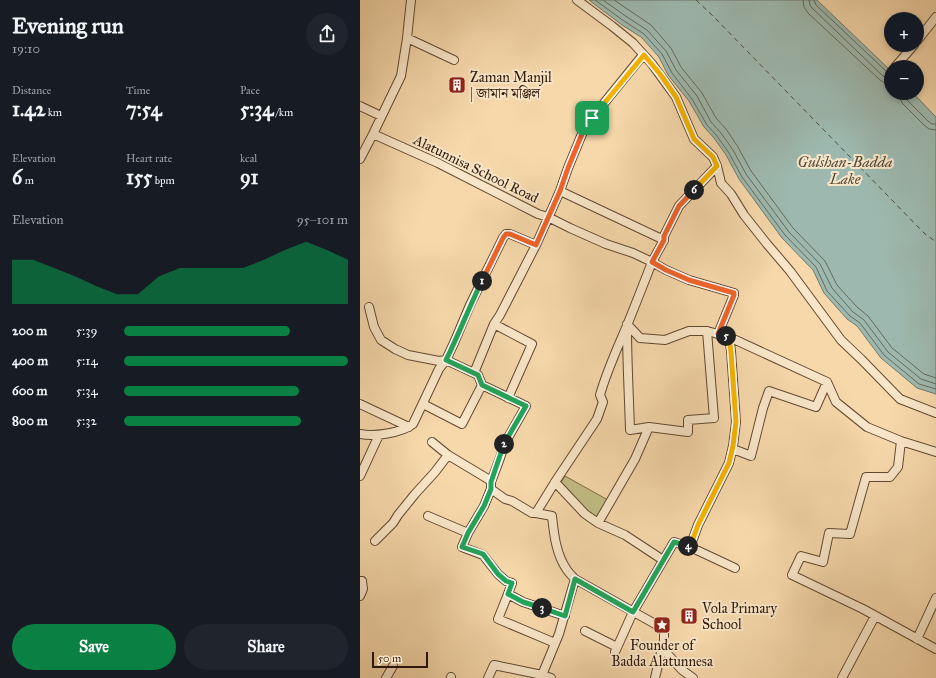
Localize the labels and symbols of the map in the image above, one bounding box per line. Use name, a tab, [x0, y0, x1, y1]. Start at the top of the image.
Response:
place label: Zaman Manjil | জামান মঞ্জিল	[470, 69, 552, 102]
building icon: Zaman Manjil | জামান মঞ্জিল	[447, 75, 467, 95]
pin	[575, 101, 609, 135]
street label: Alatunnisa School Road	[410, 131, 541, 207]
water label: Gulshan-Badda Lake	[798, 153, 892, 188]
pin: 6	[684, 180, 704, 200]
pin: 1	[472, 271, 492, 291]
pin: 5	[716, 326, 736, 346]
pin: 2	[494, 434, 514, 454]
pin: 4	[678, 536, 698, 556]
pin: 3	[532, 598, 552, 618]
place label: Vola Primary School	[701, 600, 778, 633]
building icon: Vola Primary School	[679, 606, 699, 626]
place icon: Founder of Badda Alatunnesa	[652, 615, 672, 635]
place label: Founder of Badda Alatunnesa	[611, 637, 713, 670]
scale bar	[372, 650, 428, 669]

